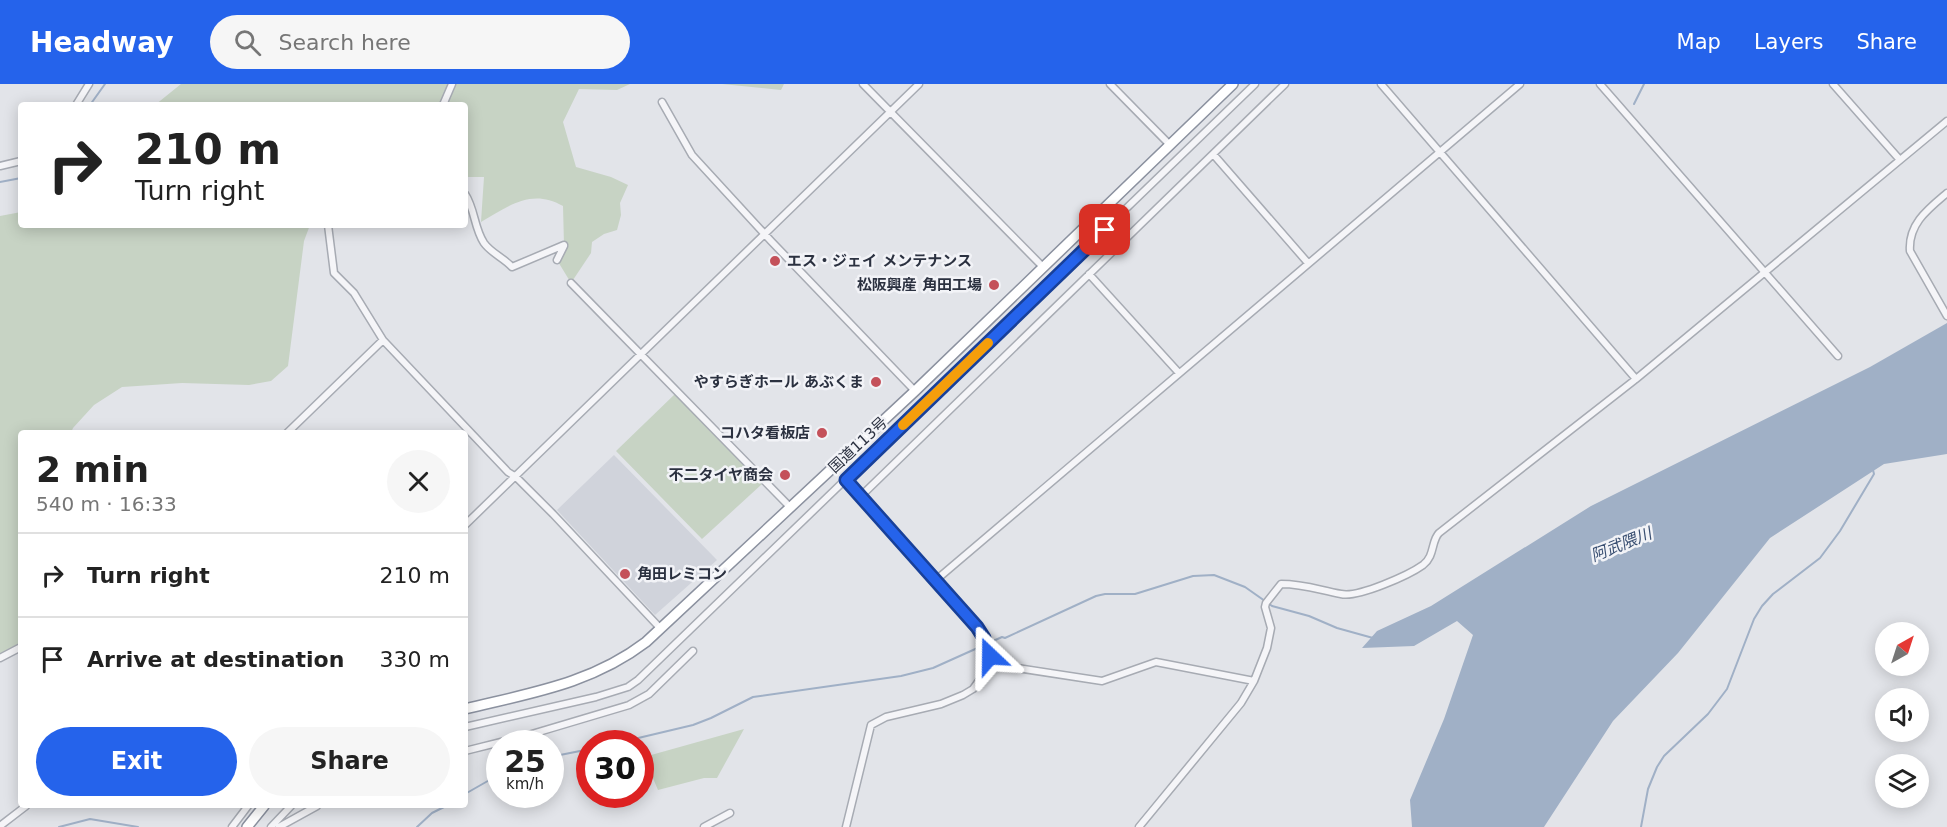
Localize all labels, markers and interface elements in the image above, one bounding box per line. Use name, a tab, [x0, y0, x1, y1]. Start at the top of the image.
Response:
search box	[210, 15, 630, 69]
text: Headway	[30, 26, 174, 59]
icon: search	[231, 26, 264, 59]
text: Search here	[279, 30, 411, 55]
text: Map	[1677, 30, 1721, 54]
text: Layers	[1754, 30, 1823, 54]
text: Share	[1856, 30, 1917, 54]
text: 210 m	[135, 125, 281, 174]
icon: right	[36, 126, 114, 204]
text: Turn right	[135, 175, 264, 206]
pin	[1079, 204, 1130, 255]
icon: arrive	[1088, 213, 1121, 246]
place label: エス・ジェイ メンテナンス	[787, 252, 972, 270]
marker: エス・ジェイ メンテナンス	[768, 254, 782, 268]
place label: 松阪興産 角田工場	[857, 276, 982, 294]
marker: 松阪興産 角田工場	[987, 278, 1001, 292]
place label: やすらぎホール あぶくま	[694, 373, 864, 391]
marker: やすらぎホール あぶくま	[869, 375, 883, 389]
street label: 国道113号	[825, 413, 891, 477]
place label: コハタ看板店	[720, 424, 810, 442]
marker: コハタ看板店	[815, 426, 829, 440]
text: 2 min	[36, 449, 149, 490]
button: close	[387, 450, 450, 513]
place label: 不二タイヤ商会	[668, 466, 773, 484]
marker: 不二タイヤ商会	[778, 468, 792, 482]
text: 540 m · 16:33	[36, 492, 177, 516]
water label: 阿武隈川	[1588, 523, 1656, 565]
icon: right	[36, 559, 69, 592]
text: Turn right	[87, 563, 210, 588]
text: 210 m	[380, 563, 450, 588]
place label: 角田レミコン	[637, 565, 727, 583]
marker: 角田レミコン	[618, 567, 632, 581]
north arrow	[1875, 622, 1929, 676]
map controls	[1875, 622, 1929, 808]
position arrow	[958, 624, 1022, 688]
icon: arrive	[36, 643, 69, 676]
text: Arrive at destination	[87, 647, 344, 672]
text: 330 m	[380, 647, 450, 672]
button: sound	[1875, 688, 1929, 742]
button: Exit	[36, 727, 237, 796]
button: Share	[249, 727, 450, 796]
speed limit sign: 30	[576, 730, 654, 808]
text: 25	[504, 744, 546, 779]
button: layers	[1875, 754, 1929, 808]
text: km/h	[506, 775, 544, 793]

